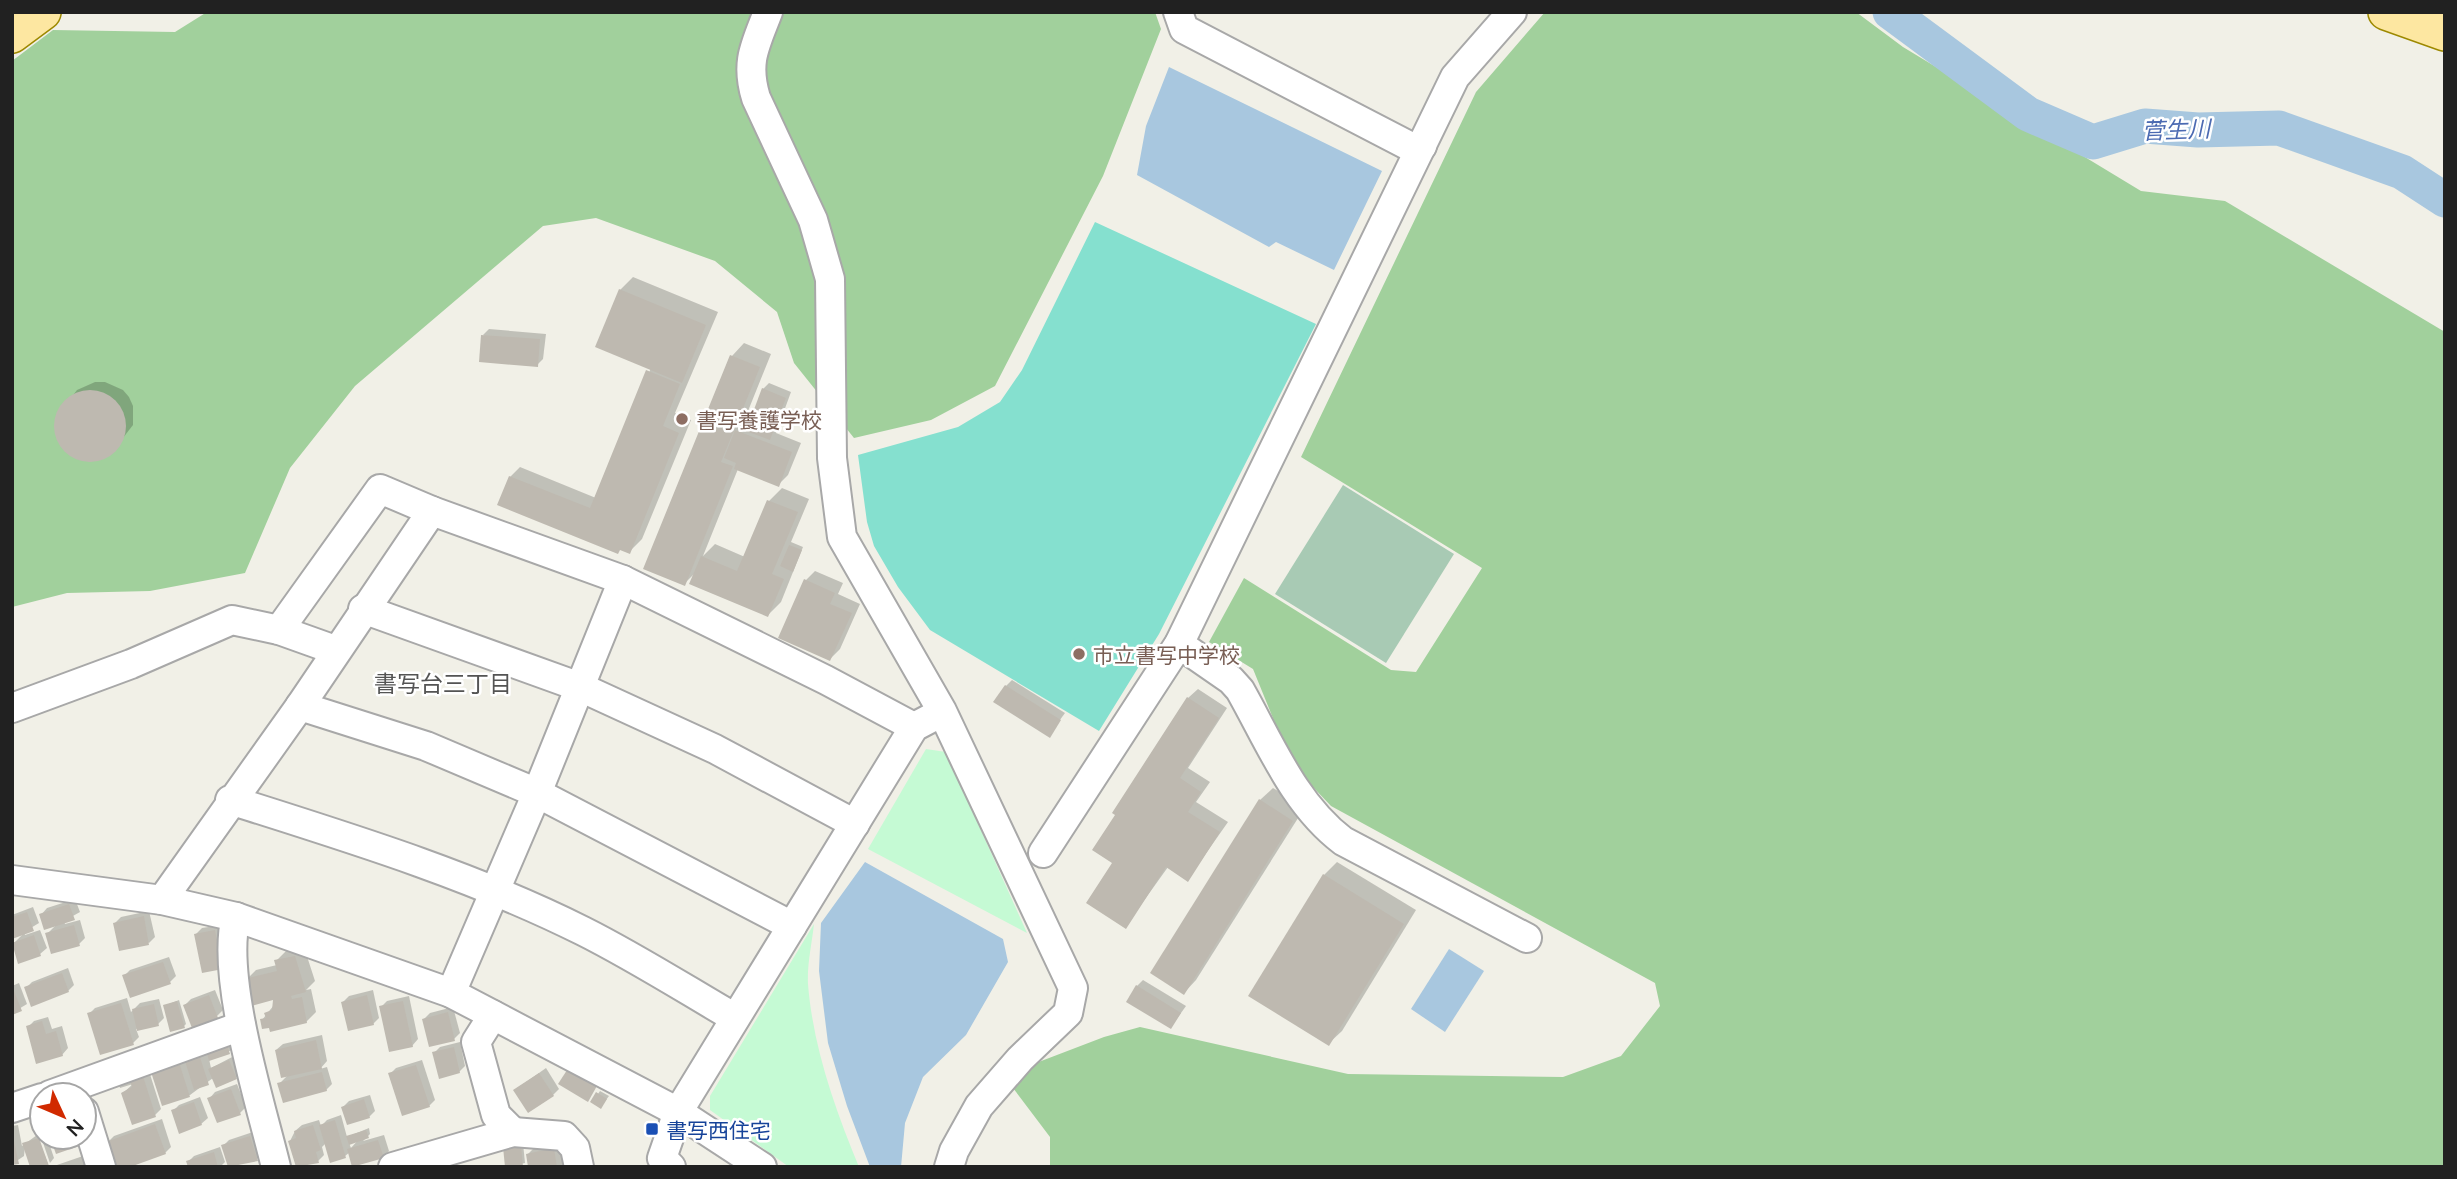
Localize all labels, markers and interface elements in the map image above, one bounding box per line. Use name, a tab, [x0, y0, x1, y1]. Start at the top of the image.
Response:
water label: 菅生川	[2141, 114, 2214, 144]
place label: 書写養護学校	[696, 407, 822, 432]
marker: 書写養護学校	[674, 411, 690, 427]
place label: 市立書写中学校	[1093, 642, 1240, 667]
marker: 市立書写中学校	[1071, 646, 1087, 662]
district label: 書写台三丁目	[374, 669, 512, 697]
north arrow	[28, 1081, 98, 1151]
text: N	[62, 1115, 89, 1141]
place label: 書写西住宅	[666, 1117, 771, 1142]
marker: 書写西住宅	[644, 1121, 660, 1137]

